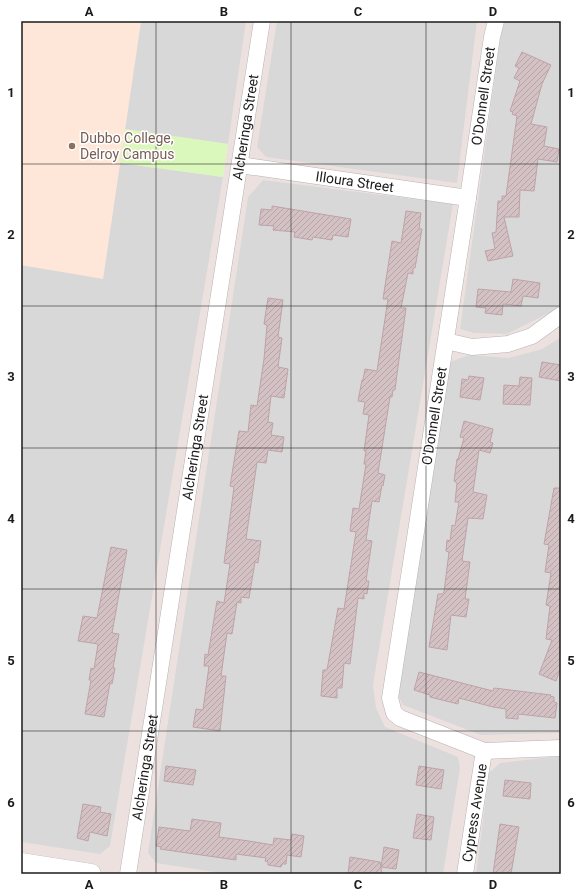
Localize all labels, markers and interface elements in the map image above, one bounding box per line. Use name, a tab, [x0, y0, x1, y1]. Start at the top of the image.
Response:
text: A	[85, 4, 94, 19]
text: B	[220, 4, 228, 19]
text: C	[354, 4, 363, 19]
text: D	[489, 4, 497, 19]
street label: O'Donnell Street	[468, 45, 498, 146]
street label: Alcheringa Street	[229, 73, 262, 181]
text: 1	[7, 85, 15, 100]
text: 1	[567, 85, 575, 100]
place label: Dubbo College, Delroy Campus	[80, 130, 174, 162]
marker: Dubbo College, Delroy Campus	[67, 141, 77, 151]
street label: Illoura Street	[315, 168, 395, 195]
text: 2	[7, 227, 15, 242]
text: 2	[567, 227, 575, 242]
street label: O'Donnell Street	[418, 365, 450, 466]
text: 3	[7, 369, 15, 384]
text: 3	[567, 369, 575, 384]
street label: Alcheringa Street	[179, 393, 211, 501]
text: 4	[7, 511, 15, 526]
text: 4	[567, 511, 575, 526]
text: 5	[7, 653, 15, 668]
text: 5	[567, 653, 575, 668]
street label: Alcheringa Street	[129, 713, 161, 821]
street label: Cypress Avenue	[459, 762, 490, 863]
text: 6	[7, 795, 15, 810]
text: 6	[567, 795, 575, 810]
text: A	[85, 877, 94, 892]
text: B	[220, 877, 228, 892]
text: C	[354, 877, 363, 892]
text: D	[489, 877, 497, 892]

